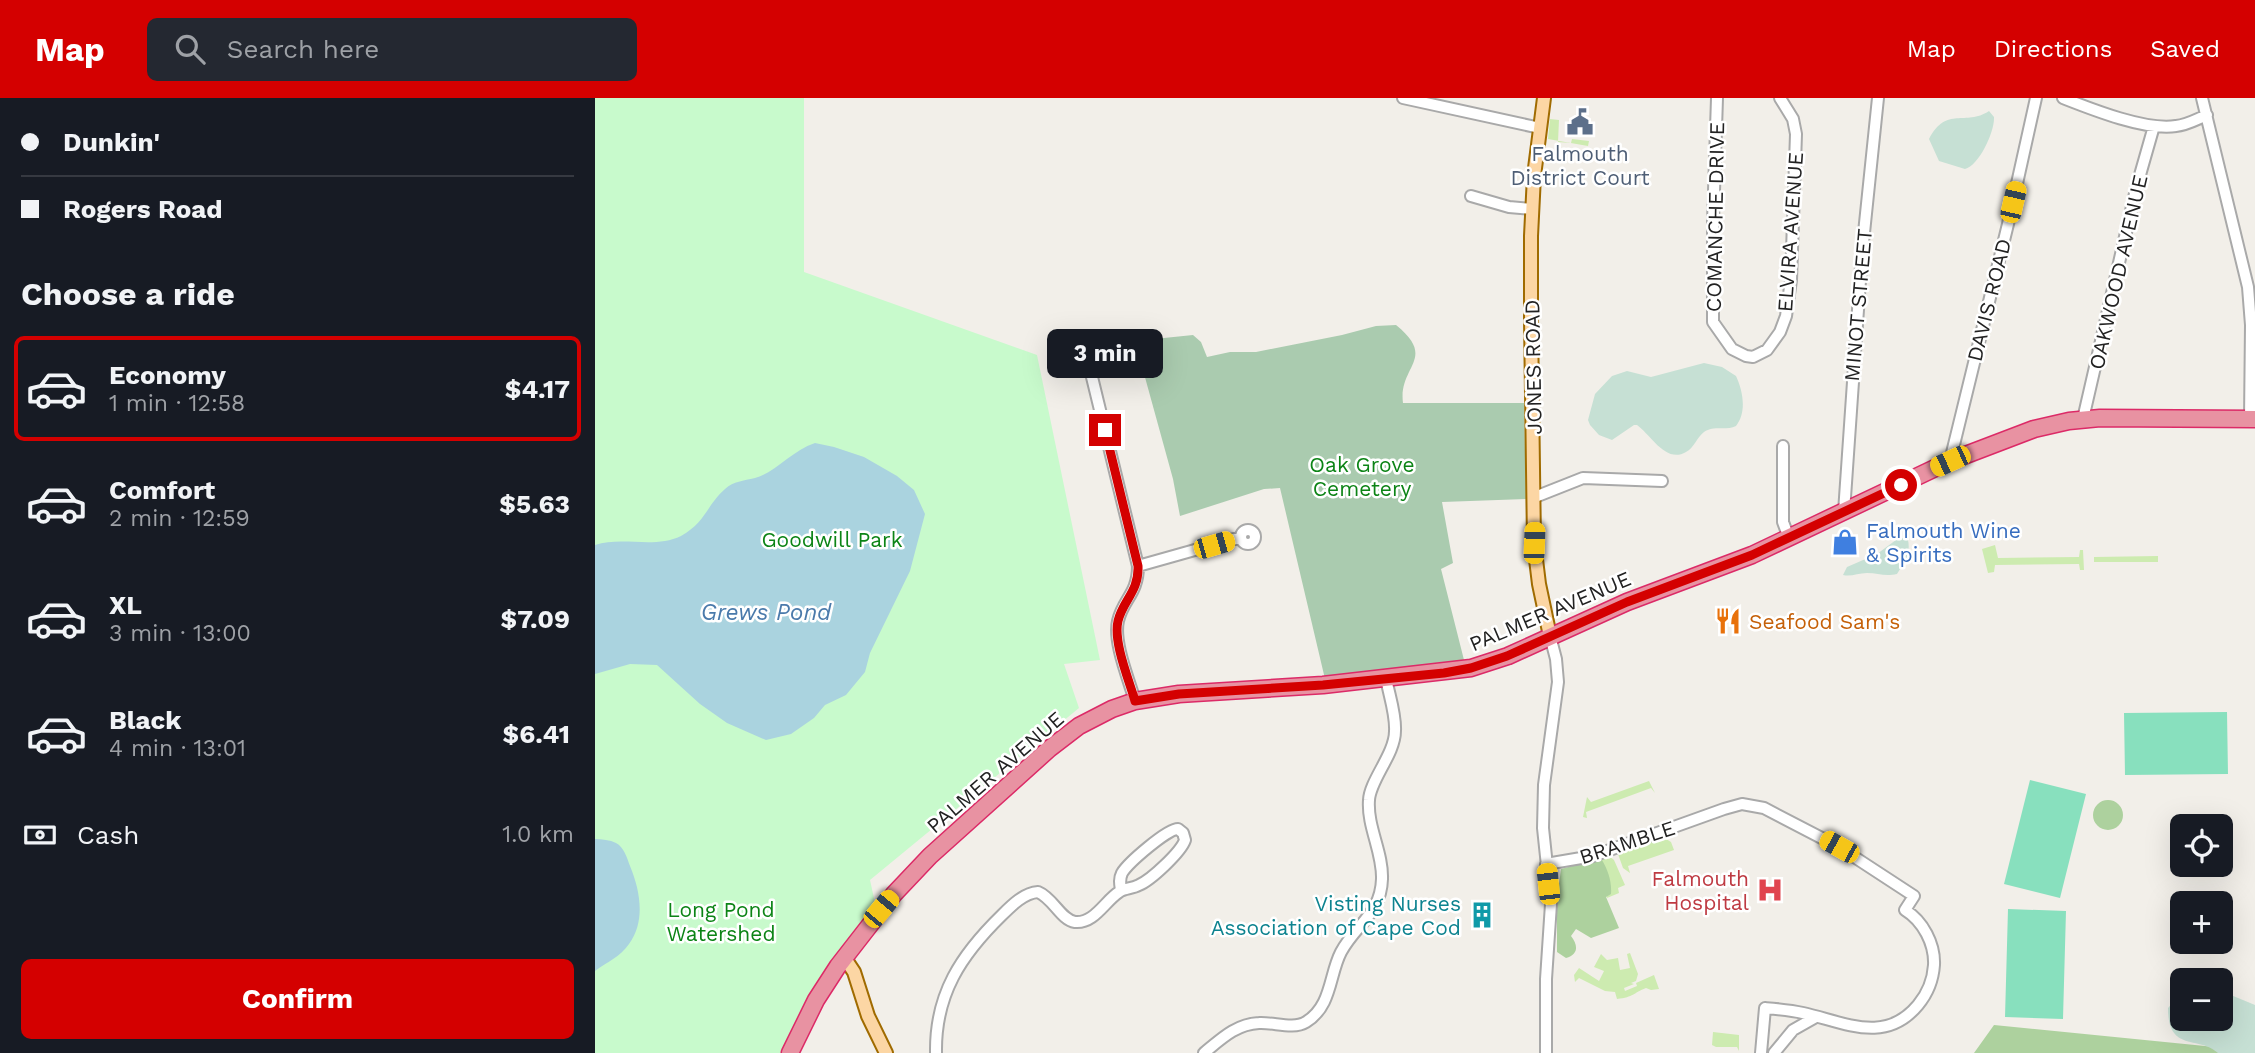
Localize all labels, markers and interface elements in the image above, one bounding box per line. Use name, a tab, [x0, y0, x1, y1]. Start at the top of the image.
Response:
search box	[147, 18, 637, 81]
text: Map	[35, 30, 105, 69]
icon: search	[171, 30, 209, 68]
text: Search here	[227, 34, 379, 64]
text: Map	[1907, 35, 1956, 63]
text: Directions	[1994, 35, 2112, 63]
text: Saved	[2150, 35, 2220, 63]
public building icon: Falmouth District Court	[1565, 107, 1595, 137]
street label: COMANCHE DRIVE	[1701, 122, 1729, 312]
text: Dunkin'	[63, 127, 160, 157]
place label: Falmouth District Court	[1510, 141, 1650, 190]
street label: ELVIRA AVENUE	[1772, 151, 1808, 313]
street label: OAKWOOD AVENUE	[2083, 172, 2153, 372]
car	[1999, 179, 2028, 225]
text: Rogers Road	[63, 194, 222, 224]
street label: MINOT STREET	[1839, 227, 1877, 382]
street label: DAVIS ROAD	[1962, 236, 2016, 364]
text: Choose a ride	[21, 275, 235, 313]
street label: JONES ROAD	[1519, 299, 1547, 435]
callout: 3 min	[1047, 328, 1163, 378]
text: 3 min	[1074, 340, 1136, 367]
icon: car	[25, 357, 88, 420]
text: Economy	[109, 360, 226, 390]
text: $4.17	[505, 374, 570, 404]
text: 1 min · 12:58	[109, 390, 245, 417]
route end	[1089, 414, 1121, 446]
car	[1927, 443, 1974, 479]
park label: Oak Grove Cemetery	[1309, 452, 1415, 501]
route start	[1885, 469, 1917, 501]
icon: car	[25, 472, 88, 535]
text: Comfort	[109, 475, 215, 505]
text: $5.63	[499, 489, 570, 519]
text: 2 min · 12:59	[109, 505, 250, 532]
place label: Falmouth Wine & Spirits	[1866, 518, 2021, 567]
car	[1523, 522, 1546, 564]
park label: Goodwill Park	[761, 527, 903, 552]
shop icon: Falmouth Wine & Spirits	[1830, 527, 1860, 557]
car	[1191, 529, 1238, 561]
street label: PALMER AVENUE	[1465, 566, 1635, 656]
icon: car	[25, 587, 88, 650]
text: XL	[109, 590, 142, 620]
water label: Grews Pond	[701, 599, 832, 626]
text: $7.09	[501, 604, 570, 634]
restaurant icon: Seafood Sam's	[1713, 606, 1743, 636]
place label: Seafood Sam's	[1749, 609, 1900, 634]
text: 3 min · 13:00	[109, 620, 251, 647]
icon: car	[25, 702, 88, 765]
text: Black	[109, 705, 181, 735]
street label: PALMER AVENUE	[921, 706, 1069, 838]
text: $6.41	[503, 719, 570, 749]
text: 4 min · 13:01	[109, 735, 246, 762]
map controls	[2170, 814, 2233, 1031]
button: locate	[2170, 814, 2233, 877]
street label: BRAMBLE	[1576, 815, 1678, 869]
icon: cash	[21, 816, 59, 854]
text: Cash	[77, 820, 139, 850]
text: 1.0 km	[502, 821, 574, 848]
car	[1816, 828, 1863, 866]
car	[1536, 862, 1561, 906]
place label: Falmouth Hospital	[1652, 866, 1750, 915]
hospital icon: Falmouth Hospital	[1755, 875, 1785, 905]
car	[860, 886, 903, 932]
place label: Visting Nurses Association of Cape Cod	[1211, 891, 1461, 940]
button: +	[2170, 891, 2233, 954]
park label: Long Pond Watershed	[666, 897, 776, 946]
building icon: Visting Nurses Association of Cape Cod	[1467, 900, 1497, 930]
button: Confirm	[21, 959, 574, 1039]
button: −	[2170, 968, 2233, 1031]

